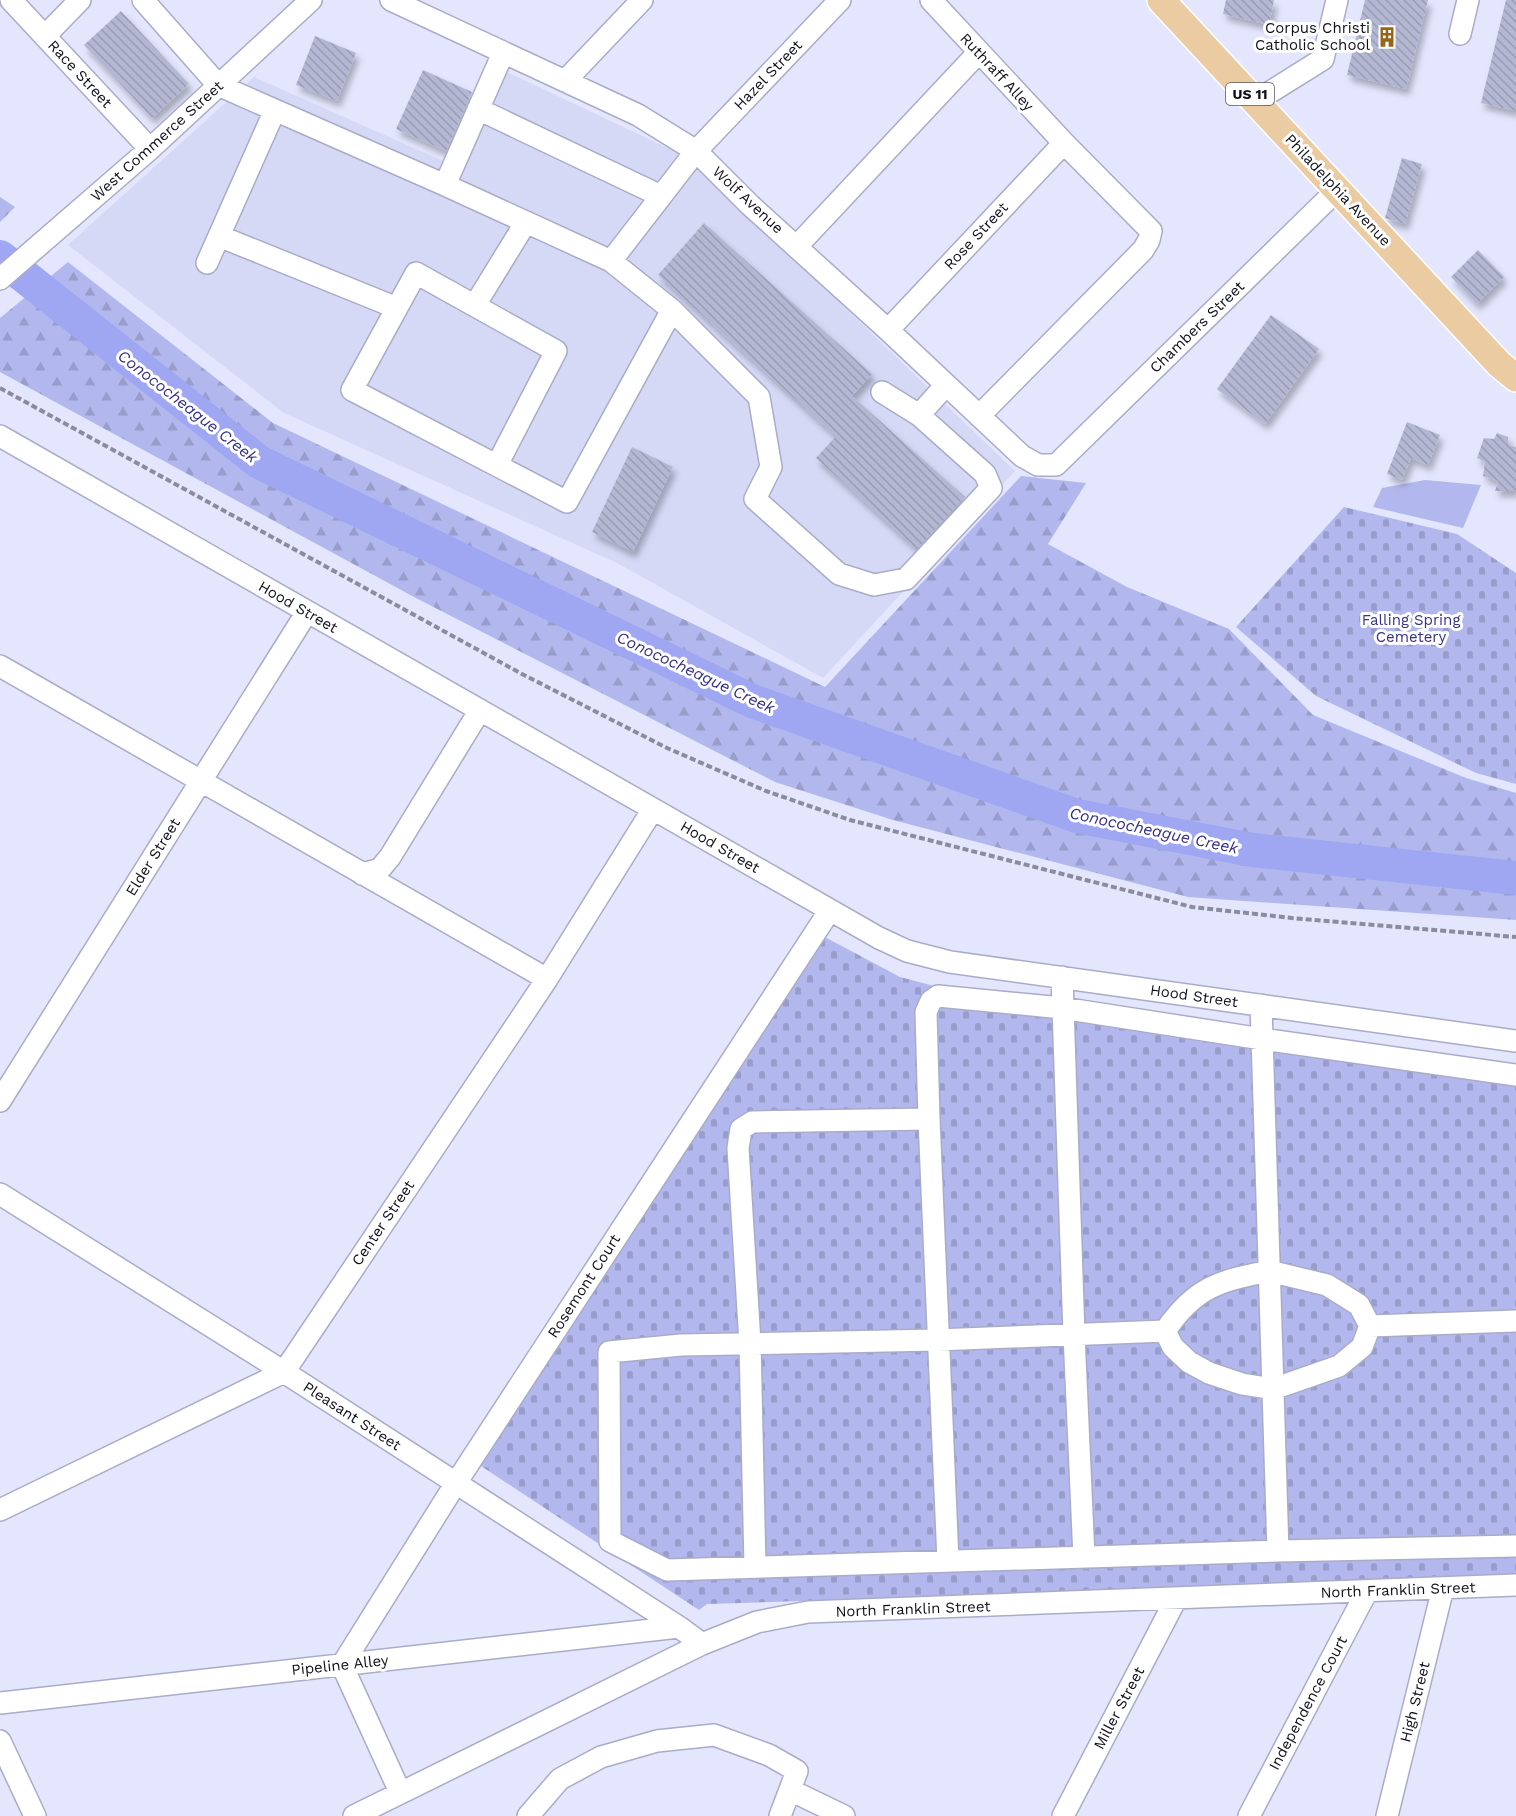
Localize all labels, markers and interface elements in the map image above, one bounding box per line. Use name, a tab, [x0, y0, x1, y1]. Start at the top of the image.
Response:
place label: Corpus Christi Catholic School	[1255, 19, 1370, 54]
building icon: Corpus Christi Catholic School	[1375, 25, 1399, 49]
street label: Ruthraff Alley	[956, 29, 1038, 115]
street label: Race Street	[44, 36, 116, 112]
street label: Hazel Street	[730, 36, 806, 114]
street label: West Commerce Street	[87, 76, 227, 205]
road number: US 11	[1226, 83, 1274, 105]
street label: Philadelphia Avenue	[1281, 130, 1395, 250]
street label: Wolf Avenue	[709, 163, 787, 237]
street label: Rose Street	[940, 198, 1012, 273]
street label: Chambers Street	[1146, 277, 1249, 377]
water label: Conococheague Creek	[114, 346, 262, 468]
street label: Hood Street	[255, 577, 341, 637]
park label: Falling Spring Cemetery	[1362, 611, 1460, 646]
water label: Conococheague Creek	[614, 628, 779, 718]
water label: Conococheague Creek	[1068, 803, 1241, 858]
street label: Elder Street	[122, 814, 184, 899]
street label: Hood Street	[677, 817, 763, 877]
street label: Hood Street	[1149, 981, 1240, 1011]
street label: Center Street	[348, 1176, 419, 1269]
street label: Rosemont Court	[544, 1230, 625, 1341]
street label: Pleasant Street	[300, 1378, 405, 1455]
street label: North Franklin Street	[1320, 1578, 1477, 1602]
street label: North Franklin Street	[835, 1597, 992, 1621]
street label: Independence Court	[1265, 1632, 1351, 1773]
street label: Pipeline Alley	[291, 1651, 390, 1679]
street label: High Street	[1396, 1659, 1434, 1744]
street label: Miller Street	[1090, 1663, 1149, 1752]

